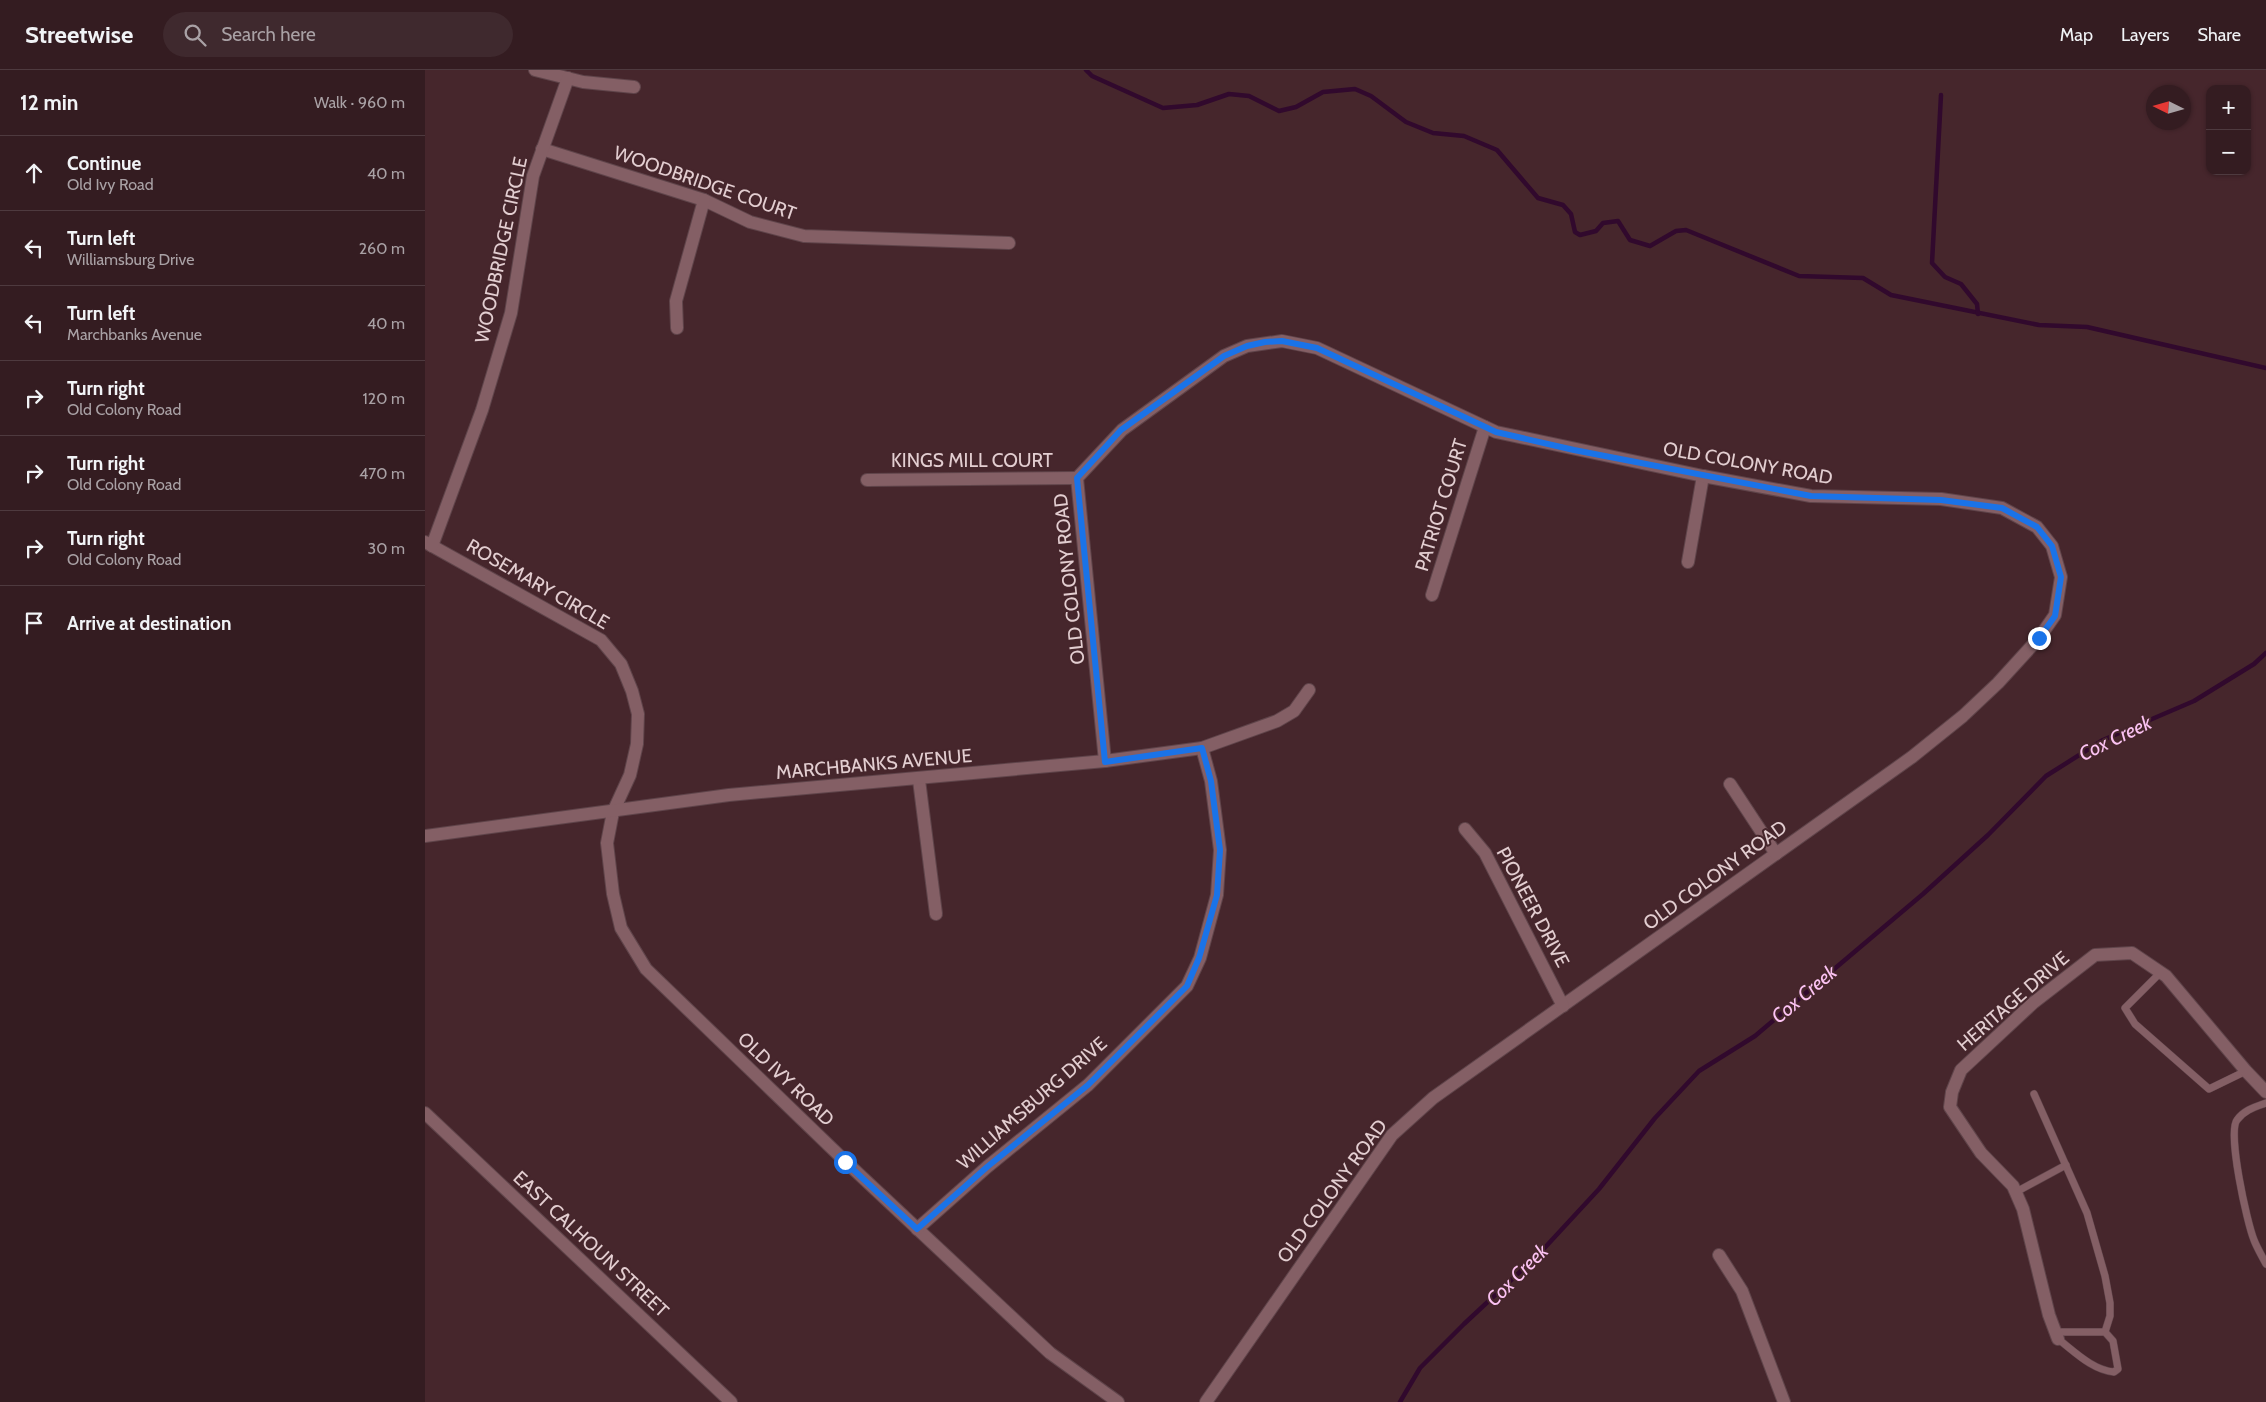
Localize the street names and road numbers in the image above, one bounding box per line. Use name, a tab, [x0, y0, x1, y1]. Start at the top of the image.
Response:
street label: WOODBRIDGE COURT	[611, 141, 799, 225]
street label: WOODBRIDGE CIRCLE	[470, 155, 532, 345]
street label: PATRIOT COURT	[1410, 436, 1472, 574]
street label: OLD COLONY ROAD	[1661, 437, 1835, 489]
street label: KINGS MILL COURT	[891, 449, 1053, 472]
street label: OLD COLONY ROAD	[1049, 492, 1089, 666]
street label: ROSEMARY CIRCLE	[463, 534, 613, 634]
street label: MARCHBANKS AVENUE	[775, 744, 973, 784]
street label: OLD COLONY ROAD	[1639, 815, 1791, 935]
street label: PIONEER DRIVE	[1492, 843, 1574, 971]
street label: HERITAGE DRIVE	[1952, 946, 2074, 1056]
street label: OLD IVY ROAD	[733, 1027, 839, 1131]
street label: WILLIAMSBURG DRIVE	[952, 1032, 1112, 1174]
street label: OLD COLONY ROAD	[1272, 1115, 1392, 1267]
street label: EAST CALHOUN STREET	[509, 1166, 673, 1322]

